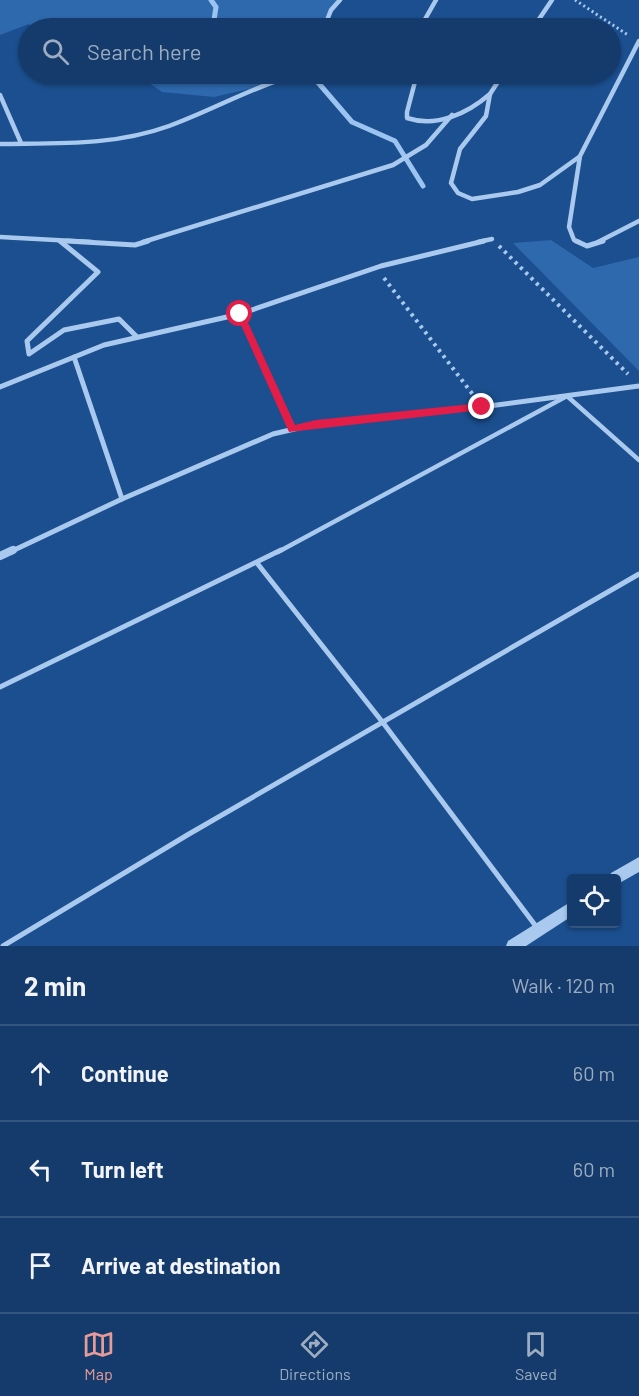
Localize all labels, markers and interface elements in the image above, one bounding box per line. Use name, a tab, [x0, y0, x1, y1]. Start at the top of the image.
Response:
search box	[18, 18, 621, 84]
icon: search	[39, 35, 72, 68]
text: Search here	[87, 38, 201, 64]
route start	[226, 300, 252, 326]
route end	[468, 393, 494, 419]
map controls	[567, 874, 621, 928]
button: locate	[567, 874, 621, 928]
text: 2 min	[24, 970, 86, 1001]
text: Walk · 120 m	[512, 973, 615, 997]
icon: ahead	[24, 1057, 57, 1090]
text: Continue	[81, 1060, 169, 1086]
text: 60 m	[573, 1061, 615, 1085]
icon: left	[24, 1153, 57, 1186]
text: Turn left	[81, 1156, 164, 1182]
text: 60 m	[573, 1157, 615, 1181]
icon: arrive	[24, 1249, 57, 1282]
text: Arrive at destination	[81, 1252, 280, 1278]
tab: Map	[82, 1328, 115, 1383]
tab: Directions	[279, 1328, 351, 1383]
tab: Saved	[515, 1328, 557, 1383]

